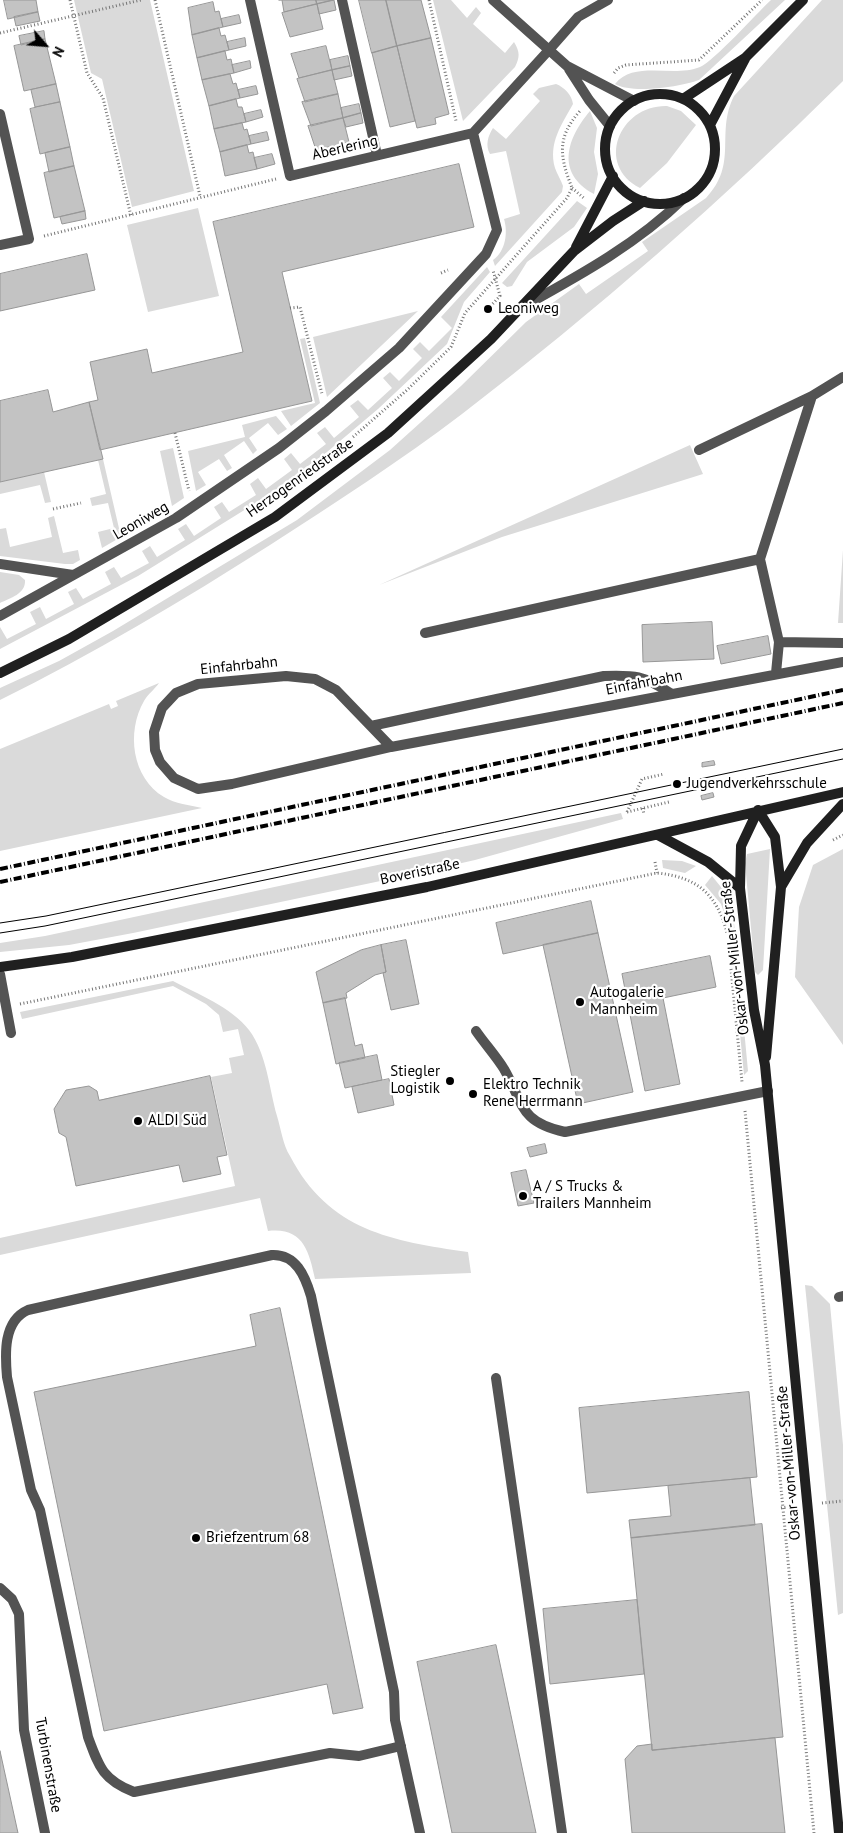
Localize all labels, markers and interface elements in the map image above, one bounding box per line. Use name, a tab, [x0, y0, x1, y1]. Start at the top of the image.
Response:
north arrow	[20, 20, 70, 70]
text: N	[48, 44, 68, 60]
street label: Aberlering	[310, 132, 380, 164]
place label: Leoniweg	[498, 300, 559, 318]
marker: Leoniweg	[482, 303, 494, 315]
street label: Herzogenriedstraße	[243, 434, 357, 522]
street label: Leoniweg	[110, 498, 172, 544]
street label: Einfahrbahn	[199, 653, 279, 679]
street label: Einfahrbahn	[604, 667, 684, 699]
place label: Jugendverkehrsschule	[687, 775, 827, 793]
marker: Jugendverkehrsschule	[671, 778, 683, 790]
street label: Boveristraße	[379, 855, 461, 889]
street label: Oskar-von-Miller-Straße	[717, 880, 753, 1036]
place label: Autogalerie Mannheim	[590, 984, 664, 1019]
marker: Autogalerie Mannheim	[574, 996, 586, 1008]
place label: Stiegler Logistik	[390, 1063, 440, 1098]
marker: Stiegler Logistik	[444, 1075, 456, 1087]
place label: Elektro Technik Rene Herrmann	[483, 1076, 583, 1111]
marker: Elektro Technik Rene Herrmann	[467, 1088, 479, 1100]
place label: ALDI Süd	[148, 1112, 207, 1130]
marker: ALDI Süd	[132, 1115, 144, 1127]
place label: A / S Trucks & Trailers Mannheim	[533, 1178, 651, 1213]
marker: A / S Trucks & Trailers Mannheim	[517, 1190, 529, 1202]
street label: Oskar-von-Miller-Straße	[773, 1385, 805, 1541]
place label: Briefzentrum 68	[206, 1529, 309, 1547]
marker: Briefzentrum 68	[190, 1532, 202, 1544]
street label: Turbinenstraße	[31, 1716, 65, 1814]

